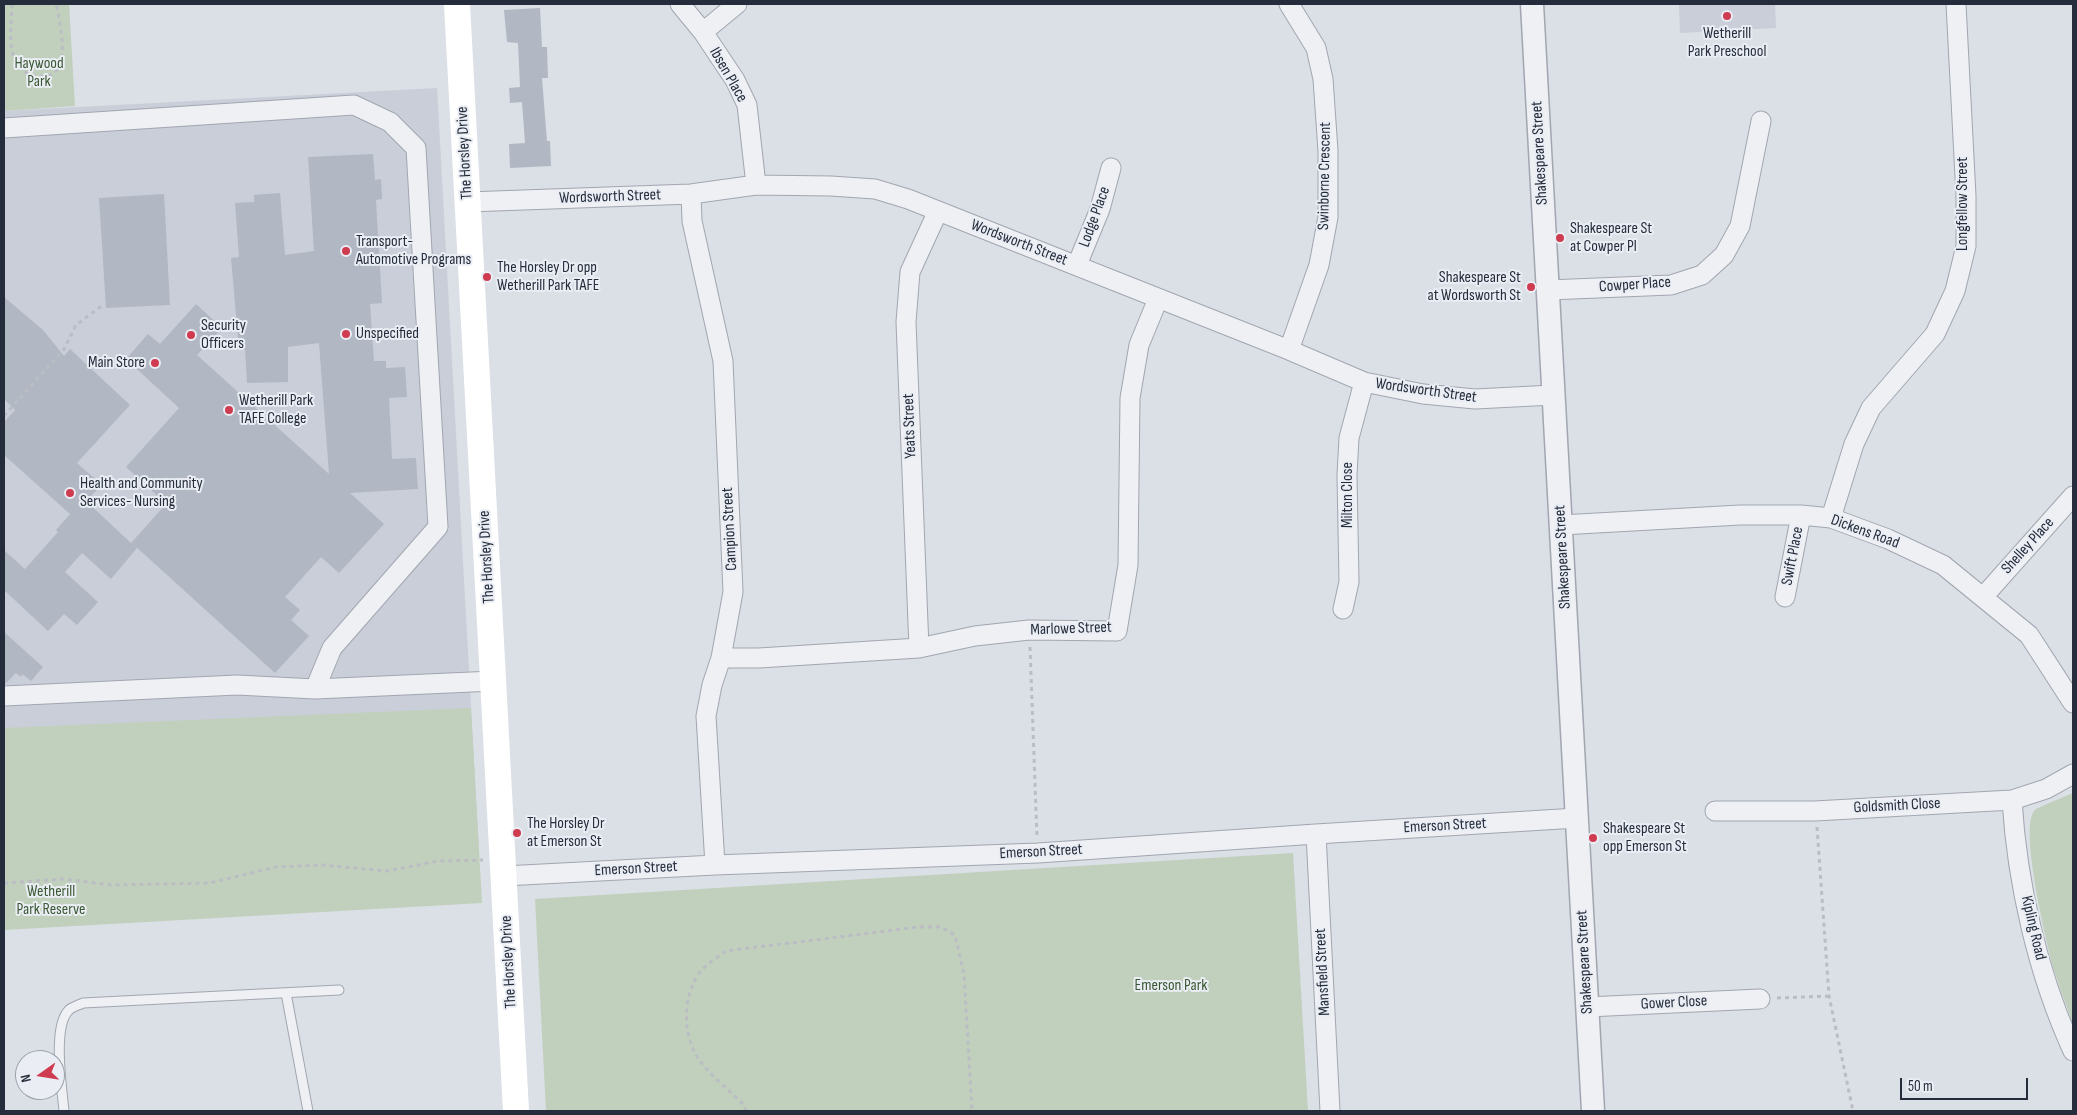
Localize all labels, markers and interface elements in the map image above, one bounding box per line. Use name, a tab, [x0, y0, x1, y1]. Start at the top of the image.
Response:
marker: Wetherill Park Preschool	[1721, 10, 1733, 22]
place label: Wetherill Park Preschool	[1688, 24, 1766, 62]
street label: Ibsen Place	[705, 44, 751, 106]
park label: Haywood Park	[14, 54, 64, 92]
street label: Shakespeare Street	[1528, 100, 1552, 206]
street label: The Horsley Drive	[453, 106, 477, 200]
street label: Swinborne Crescent	[1314, 122, 1336, 230]
street label: Longfellow Street	[1953, 157, 1973, 251]
street label: Lodge Place	[1075, 184, 1115, 250]
street label: Wordsworth Street	[559, 186, 661, 208]
street label: Wordsworth Street	[968, 216, 1070, 270]
place label: Shakespeare St at Cowper Pl	[1570, 219, 1652, 257]
place label: Transport- Automotive Programs	[356, 232, 471, 270]
marker: Shakespeare St at Cowper Pl	[1554, 232, 1566, 244]
marker: Transport- Automotive Programs	[340, 245, 352, 257]
place label: The Horsley Dr opp Wetherill Park TAFE	[497, 258, 599, 296]
place label: Shakespeare St at Wordsworth St	[1428, 268, 1521, 306]
marker: The Horsley Dr opp Wetherill Park TAFE	[481, 271, 493, 283]
street label: Cowper Place	[1598, 273, 1672, 297]
marker: Shakespeare St at Wordsworth St	[1525, 281, 1537, 293]
place label: Security Officers	[201, 316, 246, 354]
place label: Unspecified	[356, 324, 419, 344]
marker: Unspecified	[340, 328, 352, 340]
marker: Security Officers	[185, 329, 197, 341]
place label: Main Store	[88, 353, 145, 373]
marker: Main Store	[149, 357, 161, 369]
street label: Wordsworth Street	[1374, 374, 1478, 408]
place label: Wetherill Park TAFE College	[239, 391, 313, 429]
street label: Yeats Street	[899, 393, 921, 459]
marker: Wetherill Park TAFE College	[223, 404, 235, 416]
street label: Milton Close	[1338, 462, 1358, 528]
place label: Health and Community Services- Nursing	[80, 474, 203, 512]
marker: Health and Community Services- Nursing	[64, 487, 76, 499]
street label: Campion Street	[718, 487, 742, 571]
street label: Shakespeare Street	[1551, 504, 1575, 610]
street label: The Horsley Drive	[475, 510, 499, 604]
street label: Dickens Road	[1828, 511, 1902, 553]
street label: Shelley Place	[1998, 514, 2058, 578]
street label: Swift Place	[1778, 525, 1808, 587]
street label: Marlowe Street	[1030, 618, 1112, 640]
street label: Goldsmith Close	[1853, 794, 1941, 818]
place label: The Horsley Dr at Emerson St	[527, 814, 605, 852]
street label: Emerson Street	[1403, 814, 1487, 838]
place label: Shakespeare St opp Emerson St	[1603, 819, 1687, 857]
marker: The Horsley Dr at Emerson St	[511, 827, 523, 839]
marker: Shakespeare St opp Emerson St	[1587, 832, 1599, 844]
street label: Emerson Street	[999, 840, 1083, 864]
street label: Emerson Street	[594, 857, 678, 881]
park label: Wetherill Park Reserve	[17, 882, 85, 920]
street label: Kipling Road	[2016, 894, 2050, 962]
street label: Shakespeare Street	[1573, 909, 1597, 1015]
street label: The Horsley Drive	[497, 915, 521, 1009]
street label: Mansfield Street	[1311, 928, 1335, 1016]
park label: Emerson Park	[1135, 976, 1207, 996]
street label: Gower Close	[1640, 992, 1708, 1014]
north arrow	[15, 1050, 65, 1100]
scale bar	[1902, 1068, 2030, 1100]
text: N	[17, 1073, 35, 1084]
text: 50 m	[1908, 1077, 1933, 1096]

